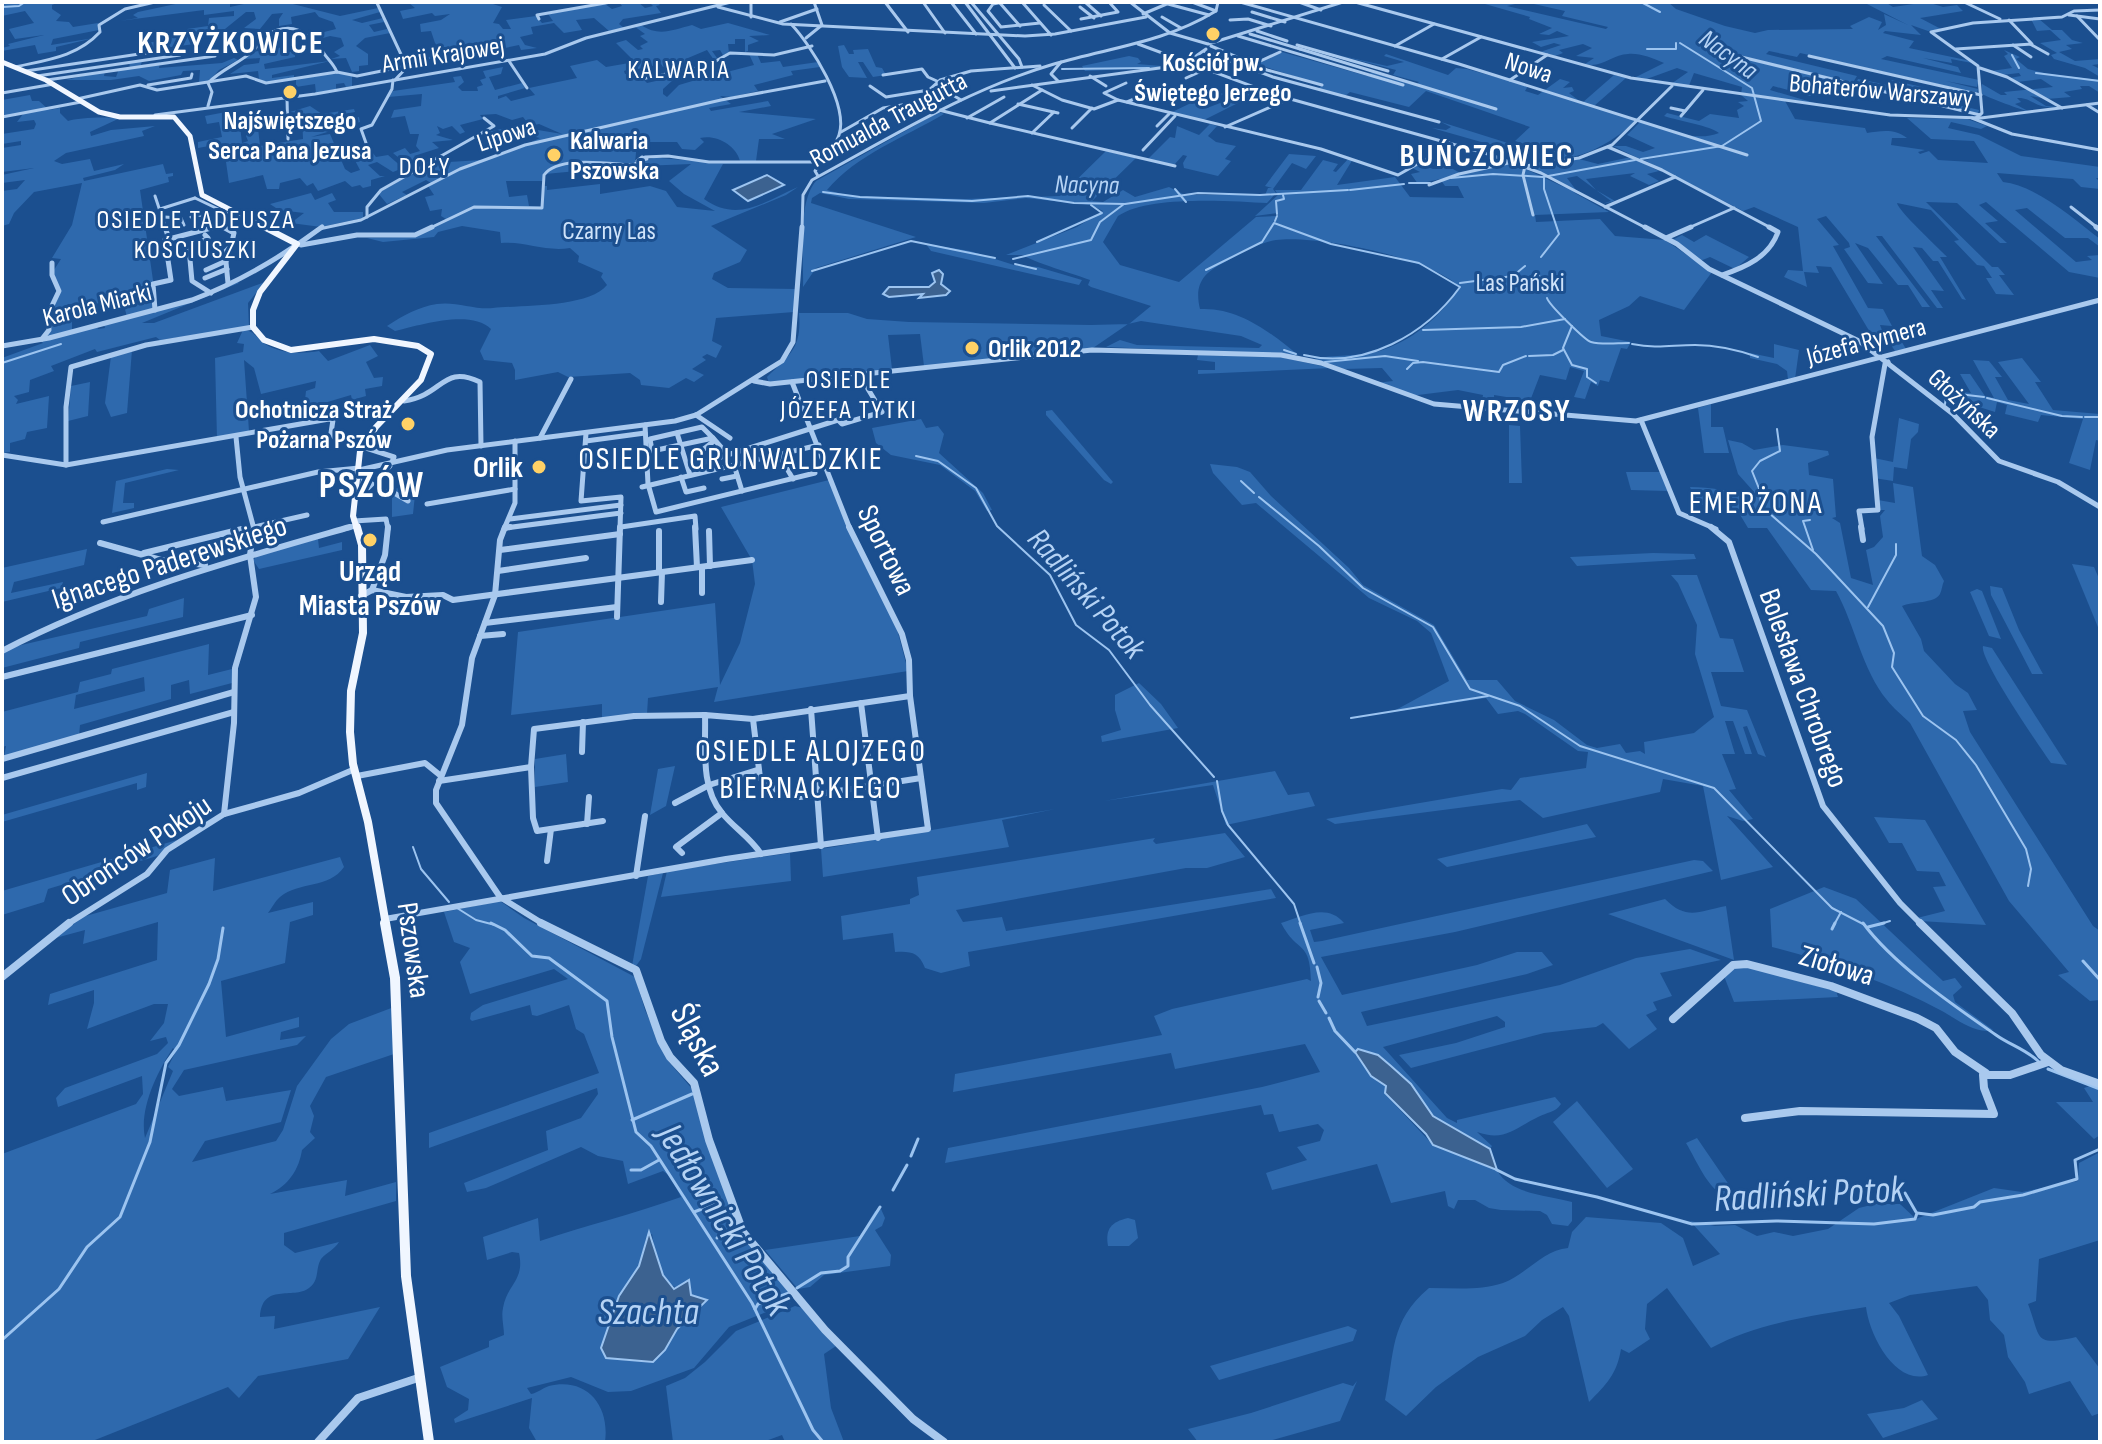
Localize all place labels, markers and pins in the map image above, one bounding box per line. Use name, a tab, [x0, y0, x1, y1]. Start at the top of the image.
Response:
marker: Kościół pw. Świętego Jerzego	[1204, 25, 1222, 43]
place label: Kościół pw. Świętego Jerzego	[1134, 48, 1292, 109]
marker: Najświętszego Serca Pana Jezusa	[281, 83, 299, 101]
place label: Najświętszego Serca Pana Jezusa	[208, 106, 372, 167]
place label: Kalwaria Pszowska	[570, 126, 659, 187]
marker: Kalwaria Pszowska	[545, 146, 563, 164]
place label: Orlik 2012	[988, 334, 1081, 365]
marker: Orlik 2012	[963, 339, 981, 357]
place label: Ochotnicza Straż Pożarna Pszów	[235, 395, 392, 456]
marker: Ochotnicza Straż Pożarna Pszów	[399, 415, 417, 433]
place label: Orlik	[473, 450, 523, 486]
marker: Orlik	[530, 458, 548, 476]
marker: Urząd Miasta Pszów	[361, 531, 379, 549]
place label: Urząd Miasta Pszów	[299, 554, 441, 624]

